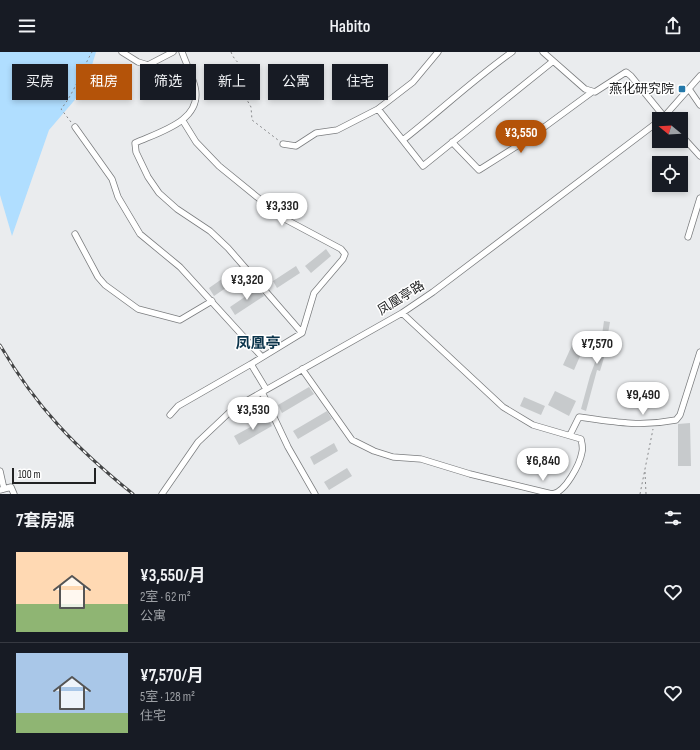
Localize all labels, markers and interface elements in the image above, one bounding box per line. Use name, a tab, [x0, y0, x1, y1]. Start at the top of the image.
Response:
icon: menu	[16, 15, 38, 37]
icon: share	[662, 15, 684, 37]
text: Habito	[329, 16, 371, 37]
chip: 买房	[12, 64, 68, 100]
chip: 租房	[76, 64, 132, 100]
chip: 筛选	[140, 64, 196, 100]
chip: 新上	[204, 64, 260, 100]
chip: 公寓	[268, 64, 324, 100]
chip: 住宅	[332, 64, 388, 100]
place label: 燕化研究院	[609, 81, 674, 97]
marker: 燕化研究院	[677, 84, 687, 94]
north arrow	[652, 112, 688, 148]
map controls	[652, 112, 688, 192]
pin: ¥3,550	[488, 120, 554, 154]
text: ¥3,550	[504, 125, 538, 141]
button: locate	[652, 156, 688, 192]
pin: ¥3,330	[249, 193, 315, 227]
text: ¥3,330	[265, 198, 299, 214]
pin: ¥3,320	[214, 267, 280, 301]
text: ¥3,320	[230, 272, 264, 288]
street label: 凤凰亭路	[375, 277, 427, 319]
pin: ¥7,570	[564, 331, 630, 365]
district label: 凤凰亭	[235, 334, 281, 353]
text: ¥7,570	[581, 336, 613, 352]
pin: ¥9,490	[610, 382, 676, 416]
text: ¥9,490	[626, 387, 660, 403]
pin: ¥3,530	[220, 397, 286, 431]
text: ¥3,530	[236, 402, 270, 418]
pin: ¥6,840	[510, 448, 576, 482]
text: ¥6,840	[526, 453, 560, 469]
scale bar	[12, 466, 96, 485]
text: 100 m	[18, 468, 40, 481]
icon: filters	[662, 507, 684, 529]
text: 7套房源	[16, 511, 74, 531]
text: ¥3,550/月	[140, 566, 206, 586]
icon: home	[48, 568, 96, 616]
icon: heart	[662, 581, 684, 603]
text: 2室 · 62 m²	[140, 589, 191, 605]
text: 公寓	[140, 608, 166, 624]
text: ¥7,570/月	[140, 666, 204, 686]
icon: home	[48, 669, 96, 717]
icon: heart	[662, 682, 684, 704]
text: 5室 · 128 m²	[140, 689, 195, 705]
text: 住宅	[140, 708, 166, 724]

